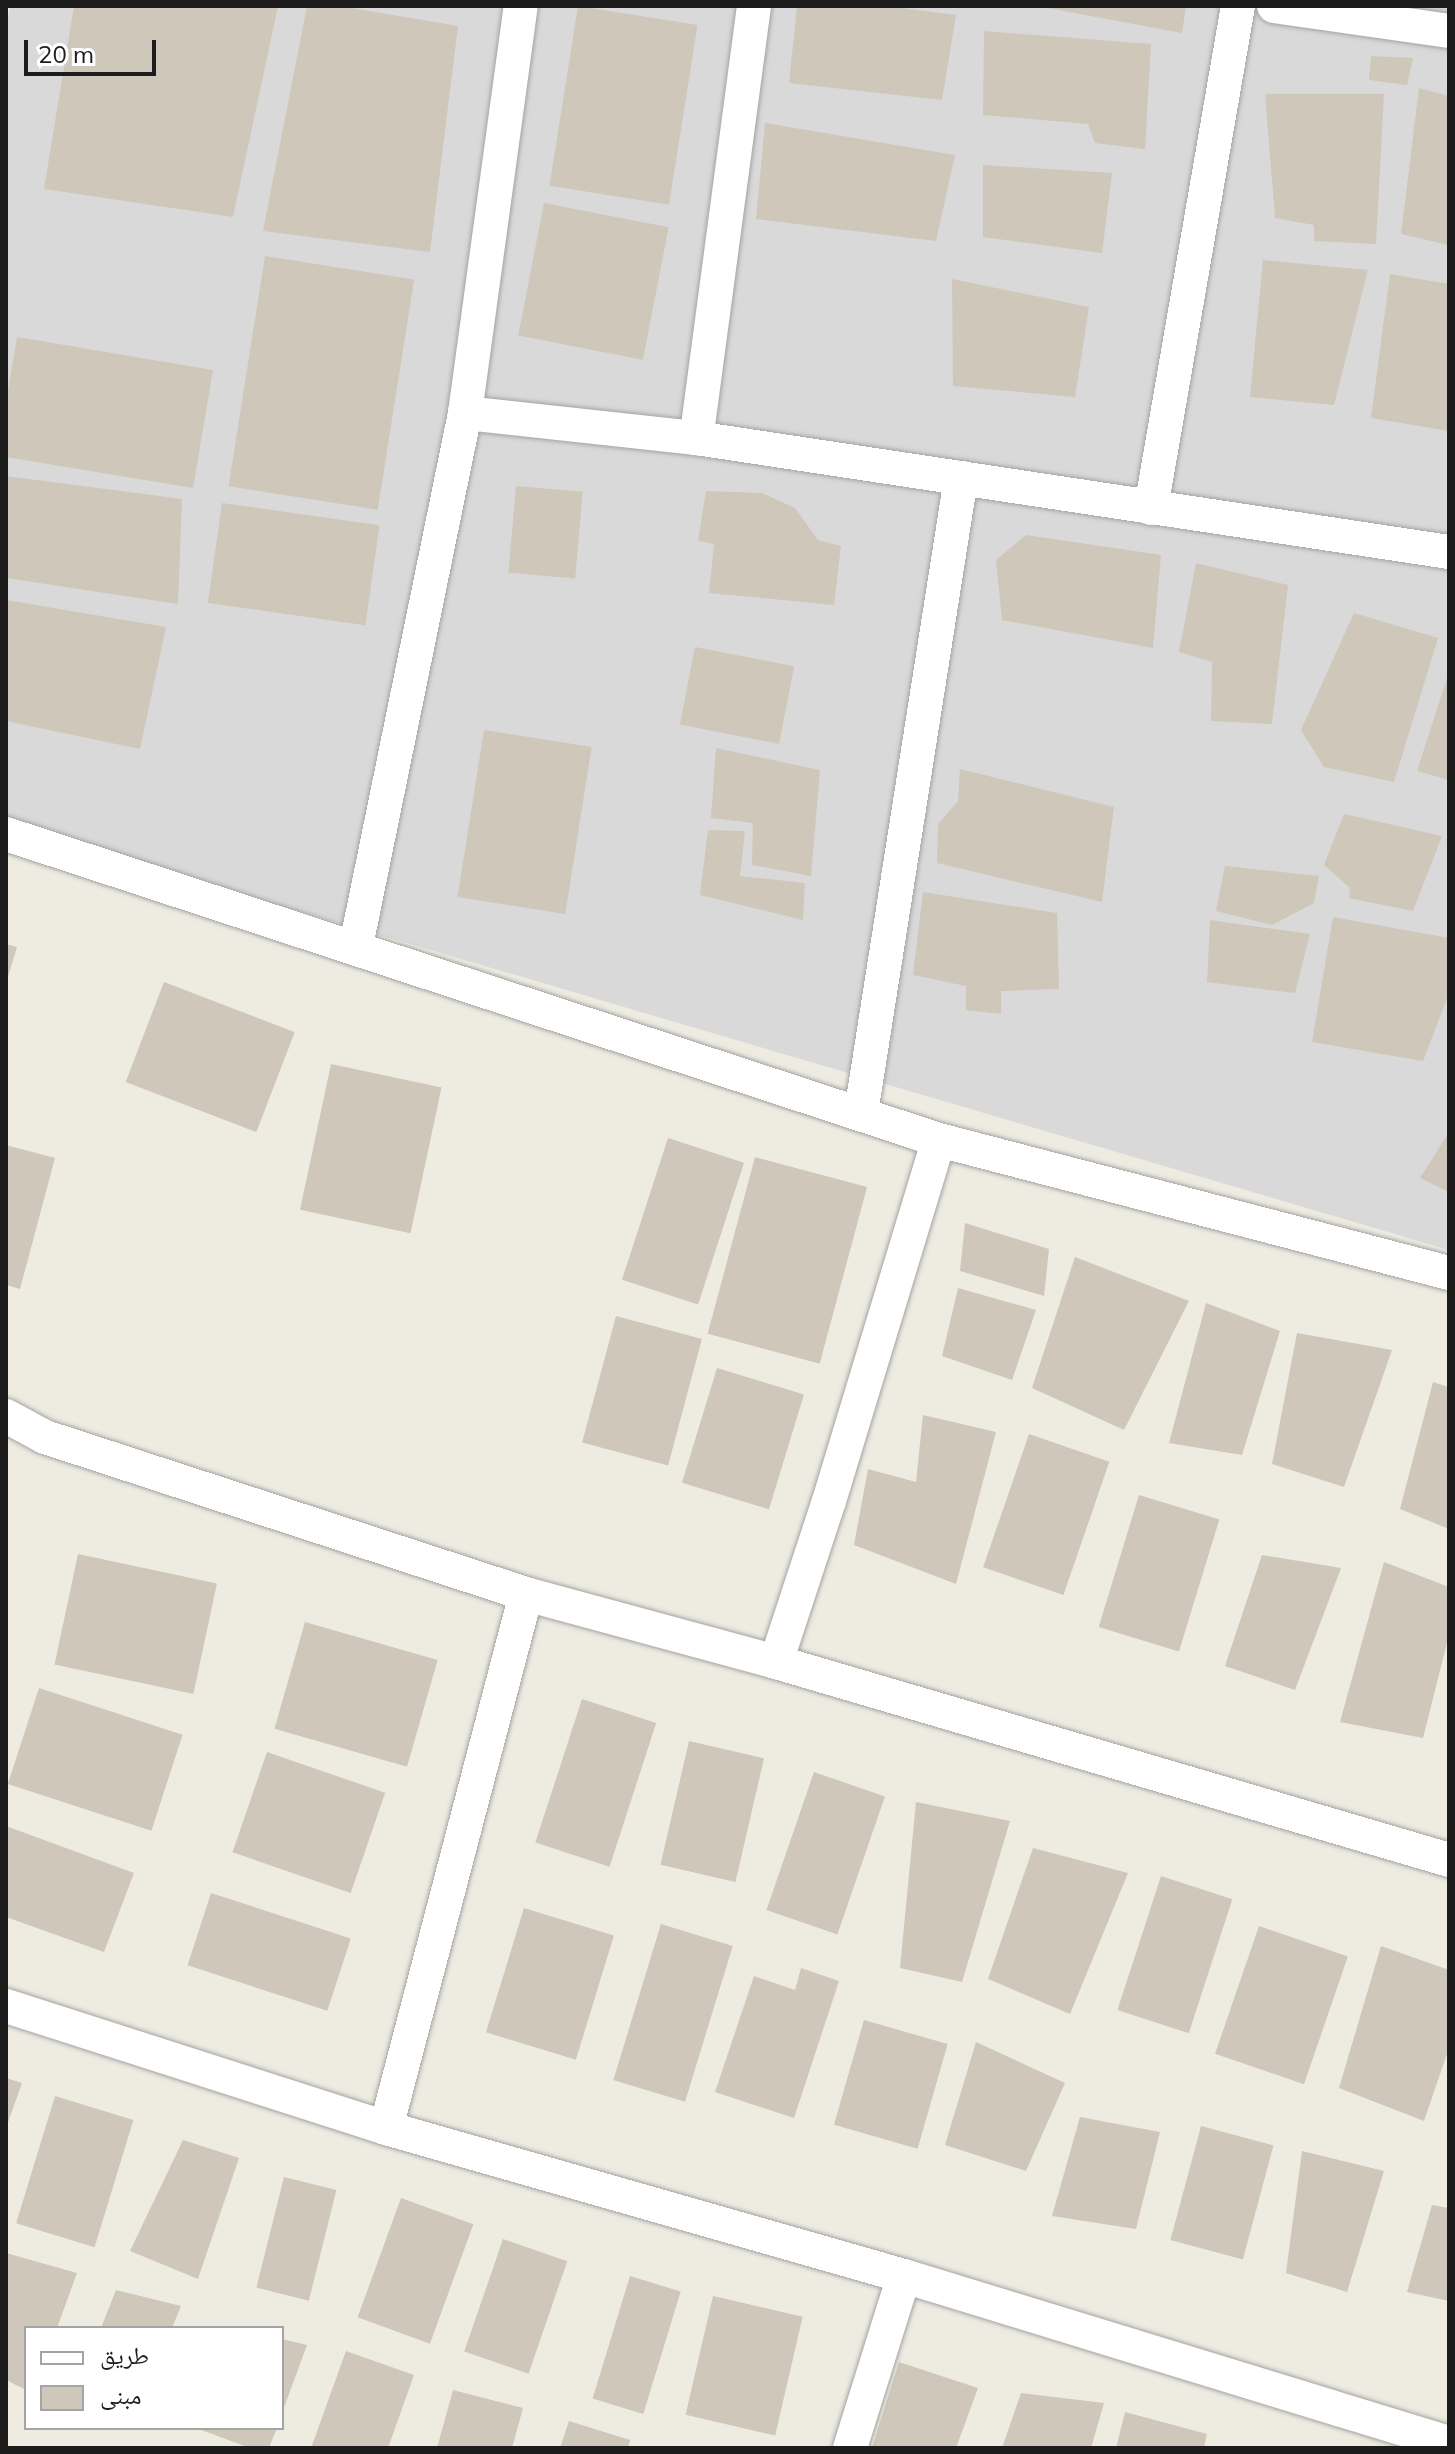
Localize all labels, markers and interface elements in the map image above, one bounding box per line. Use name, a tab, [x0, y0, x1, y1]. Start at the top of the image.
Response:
scale bar	[28, 24, 160, 74]
text: 20 m	[38, 39, 94, 69]
legend	[24, 2326, 284, 2430]
text: طريق	[100, 2340, 149, 2370]
text: مبنى	[100, 2380, 141, 2410]

